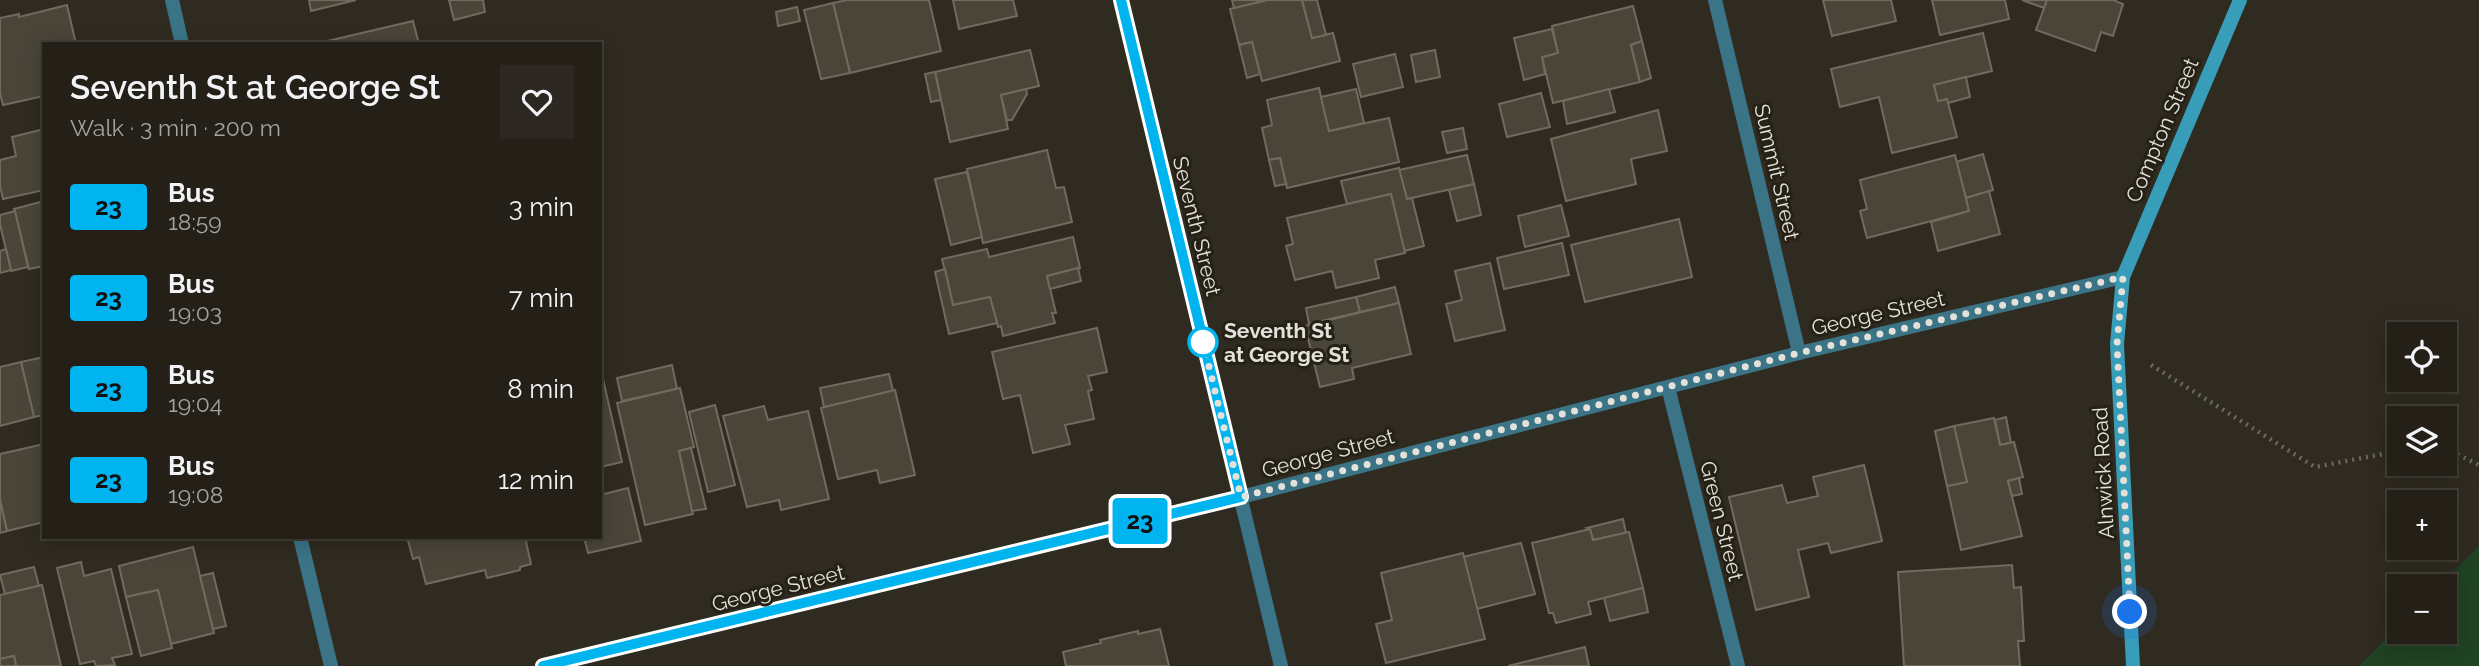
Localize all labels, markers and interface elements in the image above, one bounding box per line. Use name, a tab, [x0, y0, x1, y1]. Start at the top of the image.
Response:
street label: Compton Street	[2120, 54, 2204, 206]
button: heart	[500, 65, 574, 139]
text: Seventh St at George St	[70, 68, 440, 107]
street label: Summit Street	[1749, 101, 1805, 243]
text: Walk · 3 min · 200 m	[70, 114, 281, 141]
street label: Seventh Street	[1168, 154, 1226, 298]
text: Bus	[168, 178, 215, 208]
text: 23	[95, 192, 122, 221]
text: 3 min	[509, 192, 574, 222]
text: 18:59	[168, 208, 222, 235]
text: Bus	[168, 269, 215, 299]
text: 23	[95, 283, 122, 312]
text: 7 min	[509, 283, 574, 313]
street label: George Street	[1809, 286, 1947, 340]
text: 19:03	[168, 299, 222, 326]
place label: Seventh St at George St	[1224, 318, 1349, 367]
map controls	[2387, 322, 2457, 644]
button: locate	[2387, 322, 2457, 392]
marker: Seventh St at George St	[1188, 327, 1218, 357]
text: Bus	[168, 360, 215, 390]
text: 23	[95, 374, 122, 403]
text: 8 min	[507, 374, 574, 404]
text: 19:04	[168, 390, 222, 417]
street label: Alnwick Road	[2087, 406, 2119, 540]
button: layers	[2387, 406, 2457, 476]
street label: George Street	[1259, 423, 1397, 483]
text: Bus	[168, 451, 215, 481]
street label: Green Street	[1695, 459, 1749, 583]
text: 23	[95, 465, 122, 494]
text: 12 min	[498, 465, 574, 495]
text: 19:08	[168, 481, 223, 508]
button: +	[2387, 490, 2457, 560]
line badge: 23	[1108, 498, 1172, 544]
text: 23	[1127, 506, 1153, 535]
street label: George Street	[709, 559, 847, 617]
button: −	[2387, 574, 2457, 644]
your location	[2112, 594, 2147, 629]

